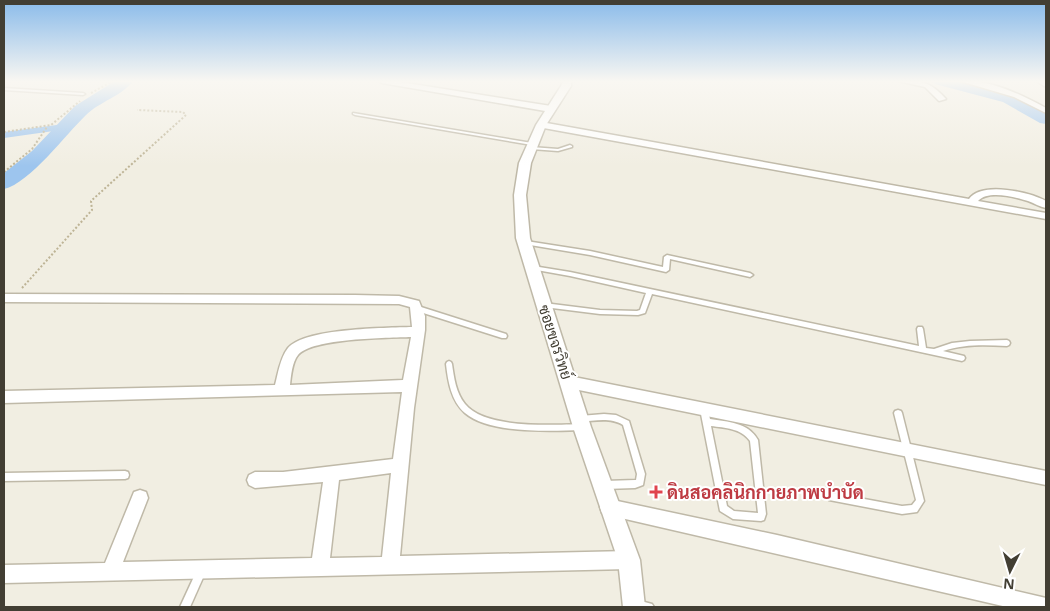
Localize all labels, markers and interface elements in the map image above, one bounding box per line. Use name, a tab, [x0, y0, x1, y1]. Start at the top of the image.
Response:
street label: ซอยขจรวิทย์	[535, 302, 577, 382]
place label: ดินสอคลินิกกายภาพบำบัด	[667, 480, 864, 504]
marker: ดินสอคลินิกกายภาพบำบัด	[649, 485, 663, 499]
north arrow	[985, 546, 1035, 596]
text: N	[1002, 574, 1015, 594]

